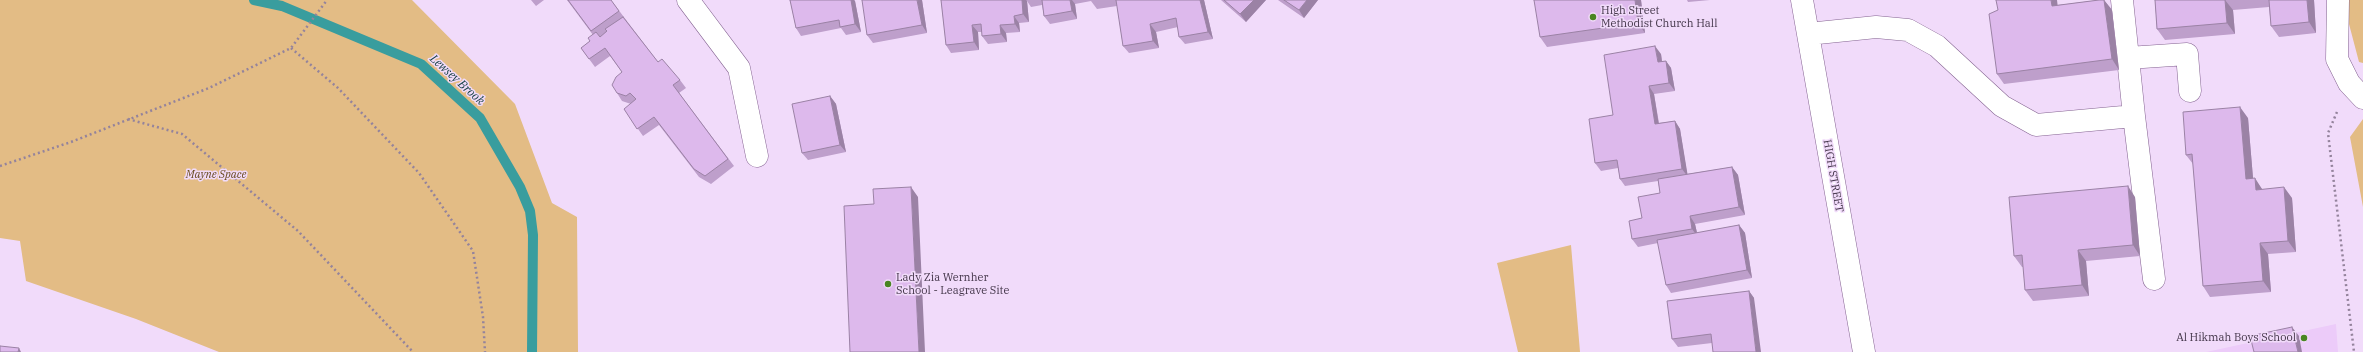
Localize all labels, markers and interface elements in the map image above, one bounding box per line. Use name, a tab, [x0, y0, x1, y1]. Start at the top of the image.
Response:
place label: High Street Methodist Church Hall	[1601, 4, 1717, 30]
marker: High Street Methodist Church Hall	[1588, 12, 1598, 22]
water label: Lewsey Brook	[427, 52, 487, 108]
street label: HIGH STREET	[1820, 139, 1846, 213]
park label: Mayne Space	[186, 168, 246, 182]
place label: Lady Zia Wernher School - Leagrave Site	[896, 271, 1009, 297]
marker: Lady Zia Wernher School - Leagrave Site	[883, 279, 893, 289]
place label: Al Hikmah Boys School	[2176, 331, 2296, 345]
marker: Al Hikmah Boys School	[2299, 333, 2309, 343]

